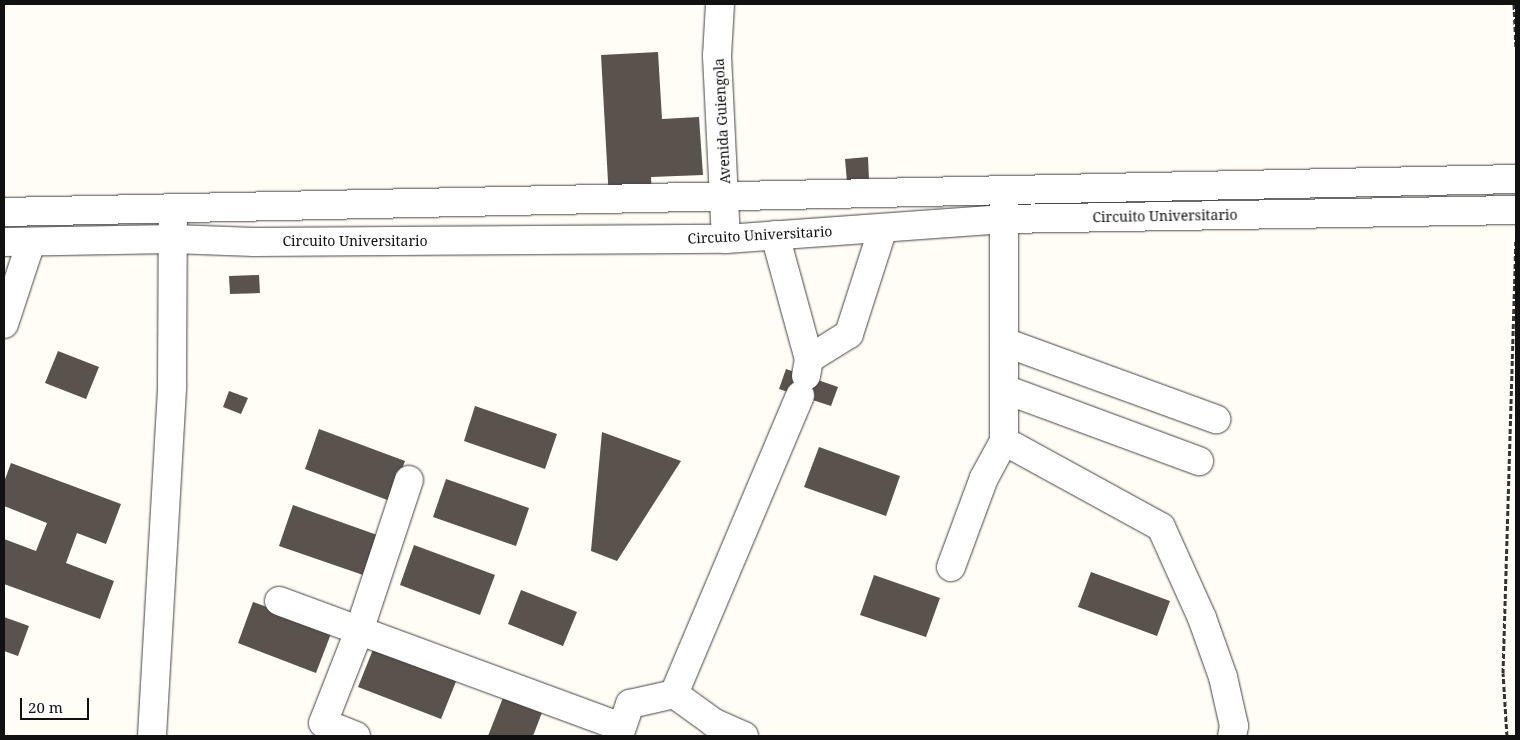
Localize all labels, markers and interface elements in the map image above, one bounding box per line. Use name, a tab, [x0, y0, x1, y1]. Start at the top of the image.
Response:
street label: Avenida Guiengola	[710, 58, 734, 184]
street label: Circuito Universitario	[1092, 206, 1238, 226]
street label: Circuito Universitario	[687, 223, 833, 247]
street label: Circuito Universitario	[282, 233, 428, 249]
scale bar	[22, 688, 91, 720]
text: 20 m	[28, 697, 63, 717]

